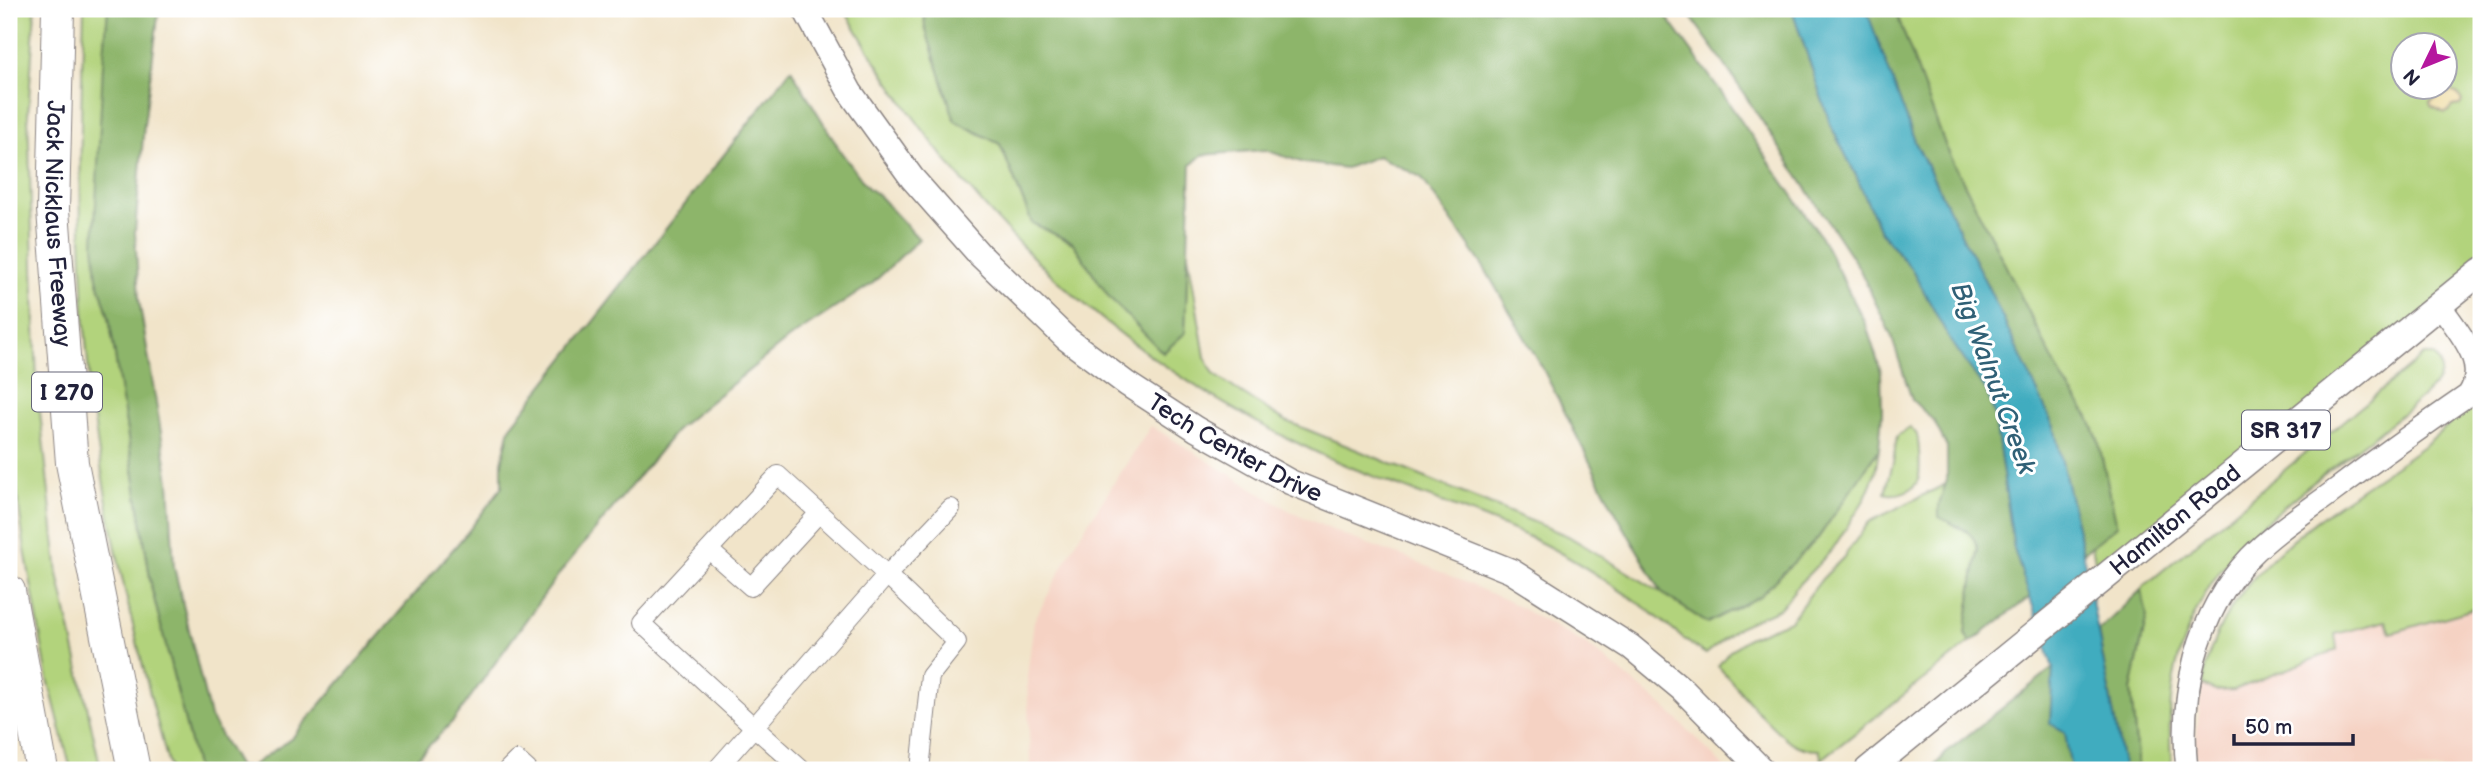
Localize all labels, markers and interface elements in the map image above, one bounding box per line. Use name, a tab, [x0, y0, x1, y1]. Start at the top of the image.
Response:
north arrow	[2388, 32, 2458, 102]
text: N	[2399, 64, 2426, 90]
street label: Jack Nicklaus Freeway	[38, 100, 77, 348]
water label: Big Walnut Creek	[1944, 279, 2042, 480]
road number: I 270	[32, 372, 102, 412]
street label: Tech Center Drive	[1142, 388, 1326, 508]
road number: SR 317	[2242, 410, 2330, 450]
street label: Hamilton Road	[2104, 459, 2247, 582]
scale bar	[2234, 702, 2354, 746]
text: 50 m	[2245, 715, 2292, 740]

